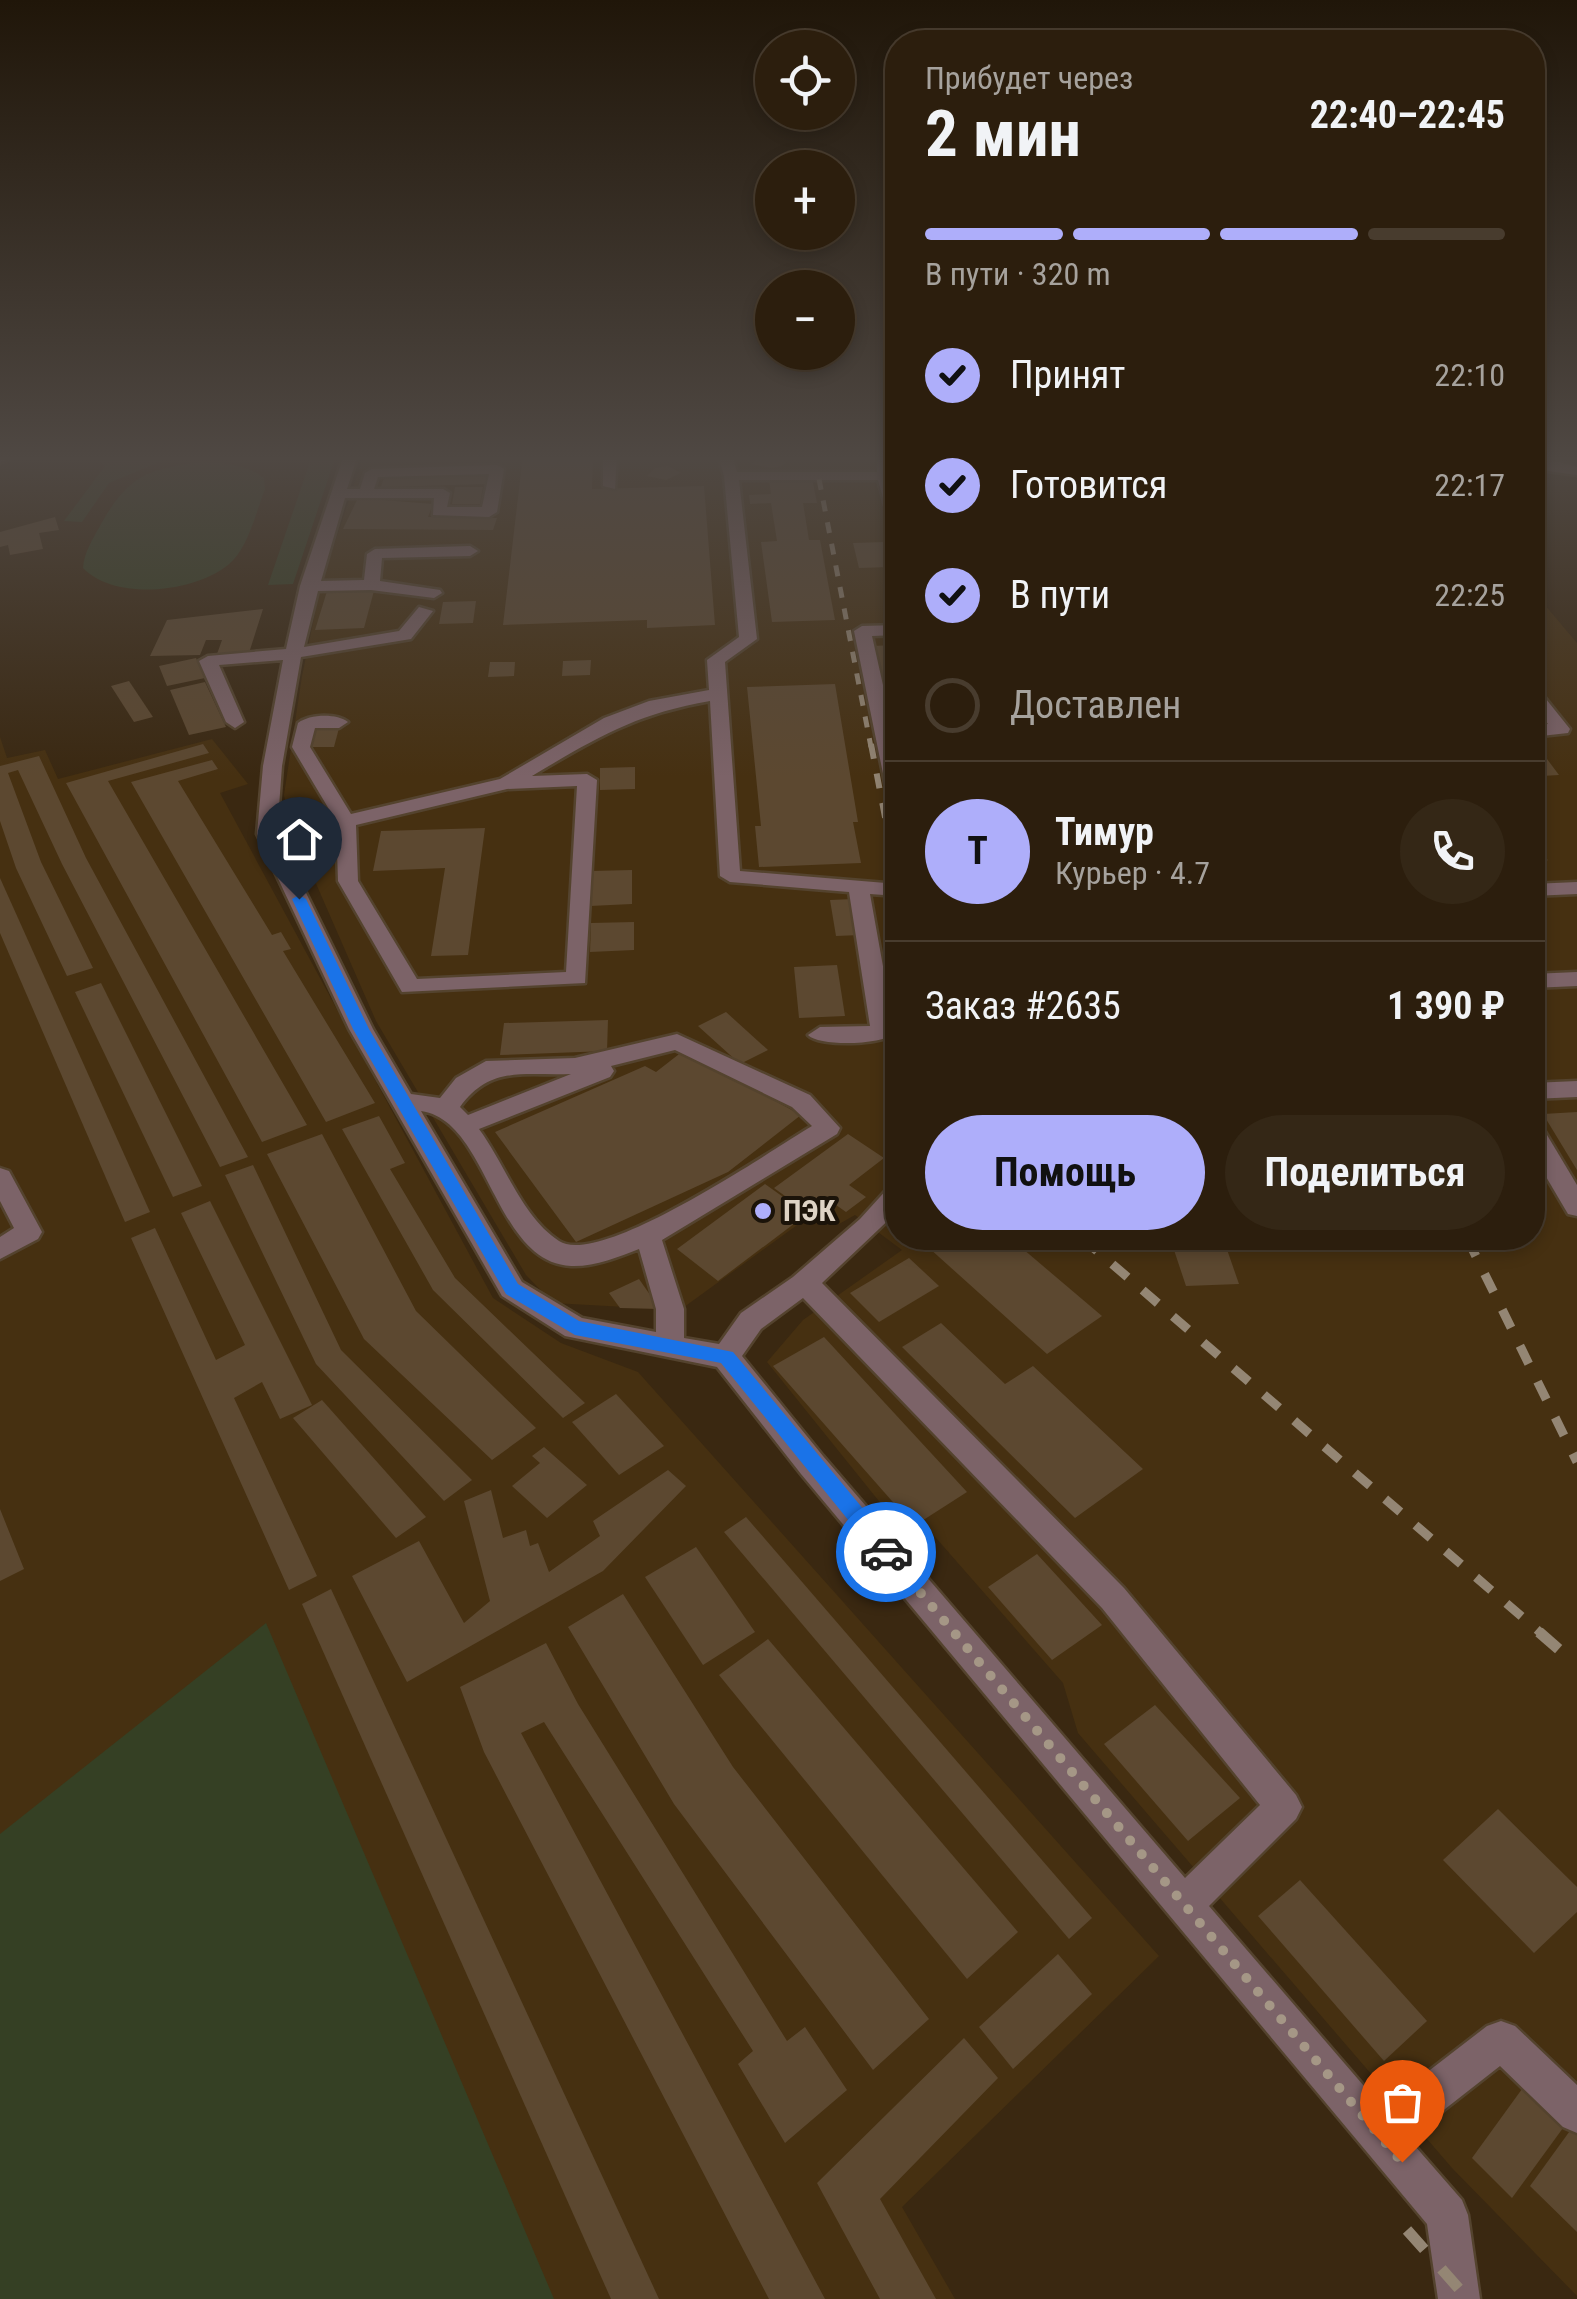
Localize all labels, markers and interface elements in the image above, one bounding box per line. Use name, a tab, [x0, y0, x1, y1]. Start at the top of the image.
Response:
map controls	[755, 30, 855, 370]
button: locate	[755, 30, 855, 130]
text: Прибудет через	[925, 59, 1133, 97]
text: 22:40–22:45	[1310, 93, 1505, 137]
text: 2 мин	[925, 96, 1081, 172]
button: +	[755, 150, 855, 250]
text: В пути · 320 m	[925, 255, 1111, 293]
button: −	[755, 270, 855, 370]
icon: check	[925, 348, 980, 403]
text: Принят	[1010, 353, 1126, 397]
text: 22:10	[1434, 356, 1505, 394]
icon: check	[925, 458, 980, 513]
text: Готовится	[1010, 463, 1167, 507]
text: 22:17	[1434, 466, 1505, 504]
icon: check	[925, 568, 980, 623]
text: В пути	[1010, 573, 1110, 617]
text: 22:25	[1434, 576, 1505, 614]
text: Доставлен	[1010, 683, 1181, 727]
pin	[257, 797, 342, 900]
button: phone	[1400, 799, 1505, 904]
text: Тимур	[1055, 810, 1154, 854]
icon: home	[272, 812, 327, 867]
text: Т	[967, 829, 988, 873]
text: Курьер · 4.7	[1055, 854, 1210, 892]
text: Заказ #2635	[925, 984, 1121, 1028]
text: 1 390 ₽	[1387, 984, 1505, 1028]
button: Помощь	[925, 1115, 1205, 1230]
button: Поделиться	[1225, 1115, 1505, 1230]
place label: ПЭК	[783, 1193, 836, 1228]
marker: ПЭК	[752, 1200, 774, 1222]
courier	[836, 1502, 936, 1602]
icon: car	[859, 1525, 914, 1580]
pin	[1360, 2060, 1445, 2163]
icon: bag	[1375, 2075, 1430, 2130]

